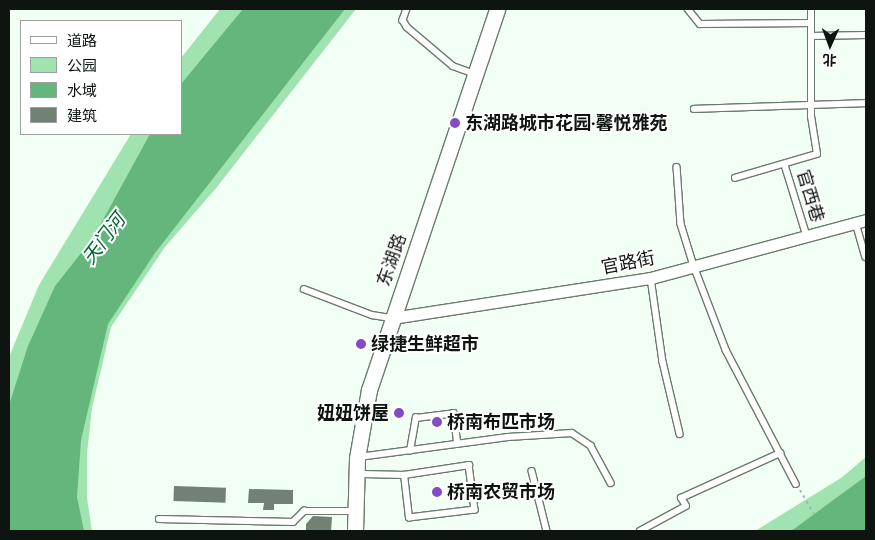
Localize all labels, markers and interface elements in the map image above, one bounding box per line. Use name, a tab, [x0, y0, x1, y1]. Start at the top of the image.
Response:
legend	[20, 20, 182, 135]
north arrow	[805, 20, 855, 70]
text: 道路	[67, 31, 97, 50]
text: 北	[822, 51, 837, 69]
text: 公园	[67, 56, 97, 75]
text: 水域	[67, 81, 97, 100]
text: 建筑	[67, 106, 97, 125]
place label: 东湖路城市花园·馨悦雅苑	[465, 112, 668, 134]
marker: 东湖路城市花园·馨悦雅苑	[449, 117, 461, 129]
street label: 官西巷	[792, 167, 828, 225]
water label: 天门河	[78, 209, 130, 269]
street label: 东湖路	[373, 231, 411, 289]
street label: 官路街	[599, 247, 657, 279]
place label: 绿捷生鲜超市	[371, 333, 479, 355]
marker: 绿捷生鲜超市	[355, 338, 367, 350]
place label: 妞妞饼屋	[317, 402, 389, 424]
marker: 妞妞饼屋	[393, 407, 405, 419]
place label: 桥南布匹市场	[447, 411, 555, 433]
marker: 桥南布匹市场	[431, 416, 443, 428]
place label: 桥南农贸市场	[447, 481, 555, 503]
marker: 桥南农贸市场	[431, 486, 443, 498]

